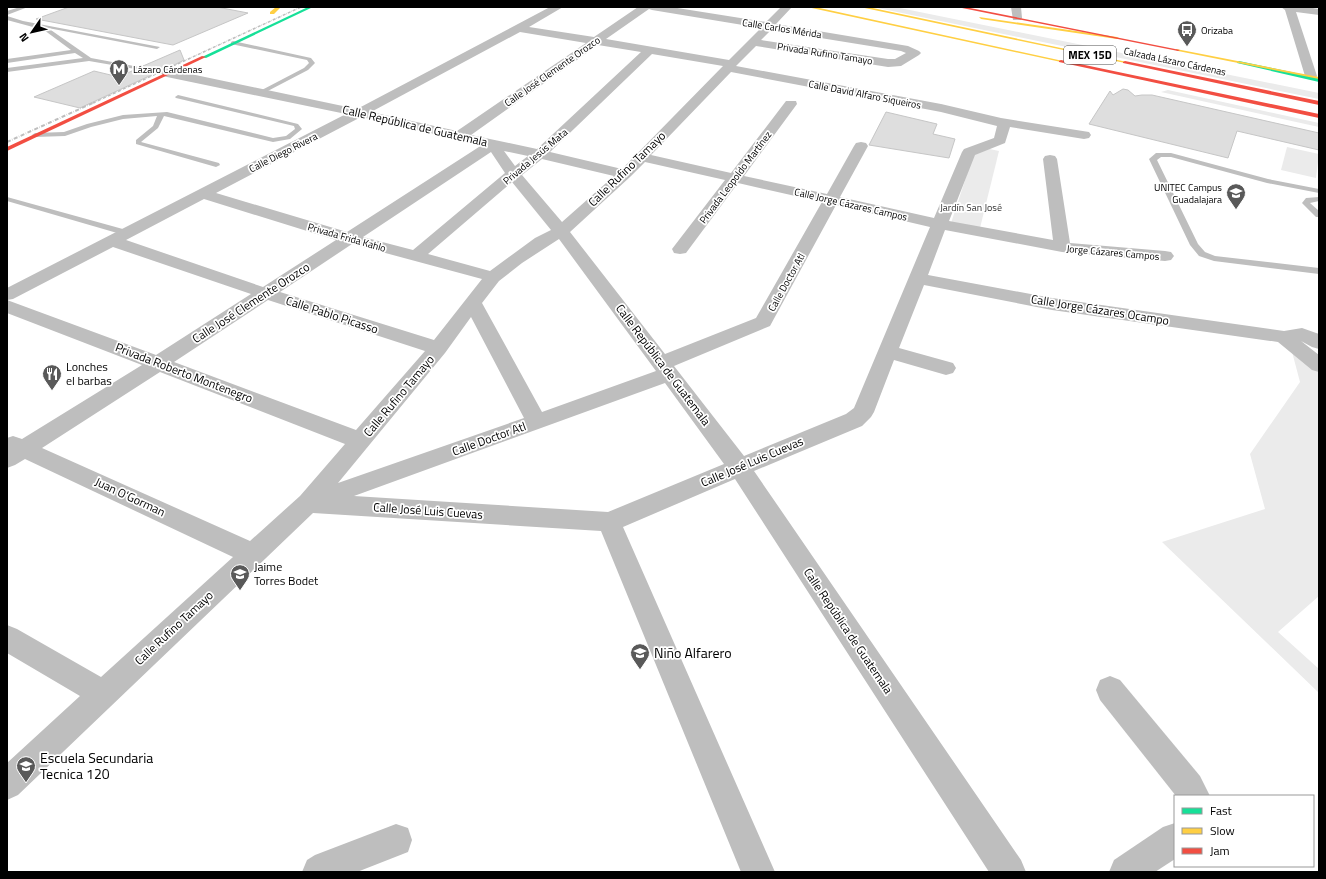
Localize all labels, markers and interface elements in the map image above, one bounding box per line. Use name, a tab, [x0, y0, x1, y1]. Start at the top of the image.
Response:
north arrow	[12, 12, 52, 52]
street label: Calle Carlos Mérida	[741, 15, 823, 42]
bus stop icon: Orizaba	[1176, 19, 1198, 47]
place label: Orizaba	[1201, 23, 1233, 38]
text: N	[15, 30, 32, 45]
street label: Calle José Clemente Orozco	[501, 33, 603, 110]
street label: Privada Rufino Tamayo	[776, 39, 874, 68]
street label: Calzada Lázaro Cárdenas	[1122, 43, 1228, 80]
road number: MEX 15D	[1064, 46, 1116, 64]
metro station icon: Lázaro Cárdenas	[108, 58, 130, 86]
place label: Lázaro Cárdenas	[133, 62, 203, 77]
street label: Calle David Alfaro Siqueiros	[807, 76, 923, 113]
street label: Calle República de Guatemala	[341, 100, 490, 151]
street label: Privada Jesús Mata	[500, 125, 571, 188]
street label: Calle Rufino Tamayo	[583, 126, 670, 211]
street label: Privada Leopoldo Martínez	[696, 128, 775, 227]
street label: Calle Diego Rivera	[246, 129, 320, 176]
place label: UNITEC Campus Guadalajara	[1154, 180, 1222, 207]
school or university icon: UNITEC Campus Guadalajara	[1225, 182, 1247, 210]
street label: Calle Jorge Cázares Campos	[793, 184, 909, 225]
park label: Jardín San José	[940, 200, 1002, 215]
street label: Privada Frida Kahlo	[306, 219, 388, 256]
street label: Jorge Cázares Campos	[1066, 241, 1160, 264]
street label: Calle Doctor Atl	[764, 250, 809, 314]
street label: Calle José Clemente Orozco	[188, 257, 313, 348]
street label: Calle Jorge Cázares Ocampo	[1030, 289, 1171, 330]
street label: Calle Pablo Picasso	[283, 291, 381, 338]
street label: Calle República de Guatemala	[611, 300, 716, 430]
street label: Privada Roberto Montenegro	[113, 338, 256, 408]
street label: Calle Rufino Tamayo	[359, 351, 439, 441]
place label: Lonches el barbas	[66, 357, 112, 390]
restaurant icon: Lonches el barbas	[41, 363, 63, 391]
street label: Calle Doctor Atl	[449, 416, 528, 461]
street label: Calle José Luis Cuevas	[698, 431, 806, 492]
street label: Juan O'Gorman	[92, 472, 169, 521]
street label: Calle José Luis Cuevas	[373, 497, 484, 524]
place label: Jaime Torres Bodet	[254, 557, 319, 590]
school or university icon: Jaime Torres Bodet	[229, 563, 251, 591]
street label: Calle República de Guatemala	[799, 564, 898, 698]
street label: Calle Rufino Tamayo	[130, 586, 217, 669]
school or university icon: Niño Alfarero	[629, 642, 651, 670]
place label: Niño Alfarero	[654, 642, 732, 663]
place label: Escuela Secundaria Tecnica 120	[40, 747, 153, 784]
school or university icon: Escuela Secundaria Tecnica 120	[15, 755, 37, 783]
legend	[1174, 795, 1314, 867]
text: Fast	[1210, 801, 1233, 820]
text: Slow	[1210, 821, 1235, 840]
text: Jam	[1210, 841, 1230, 860]

